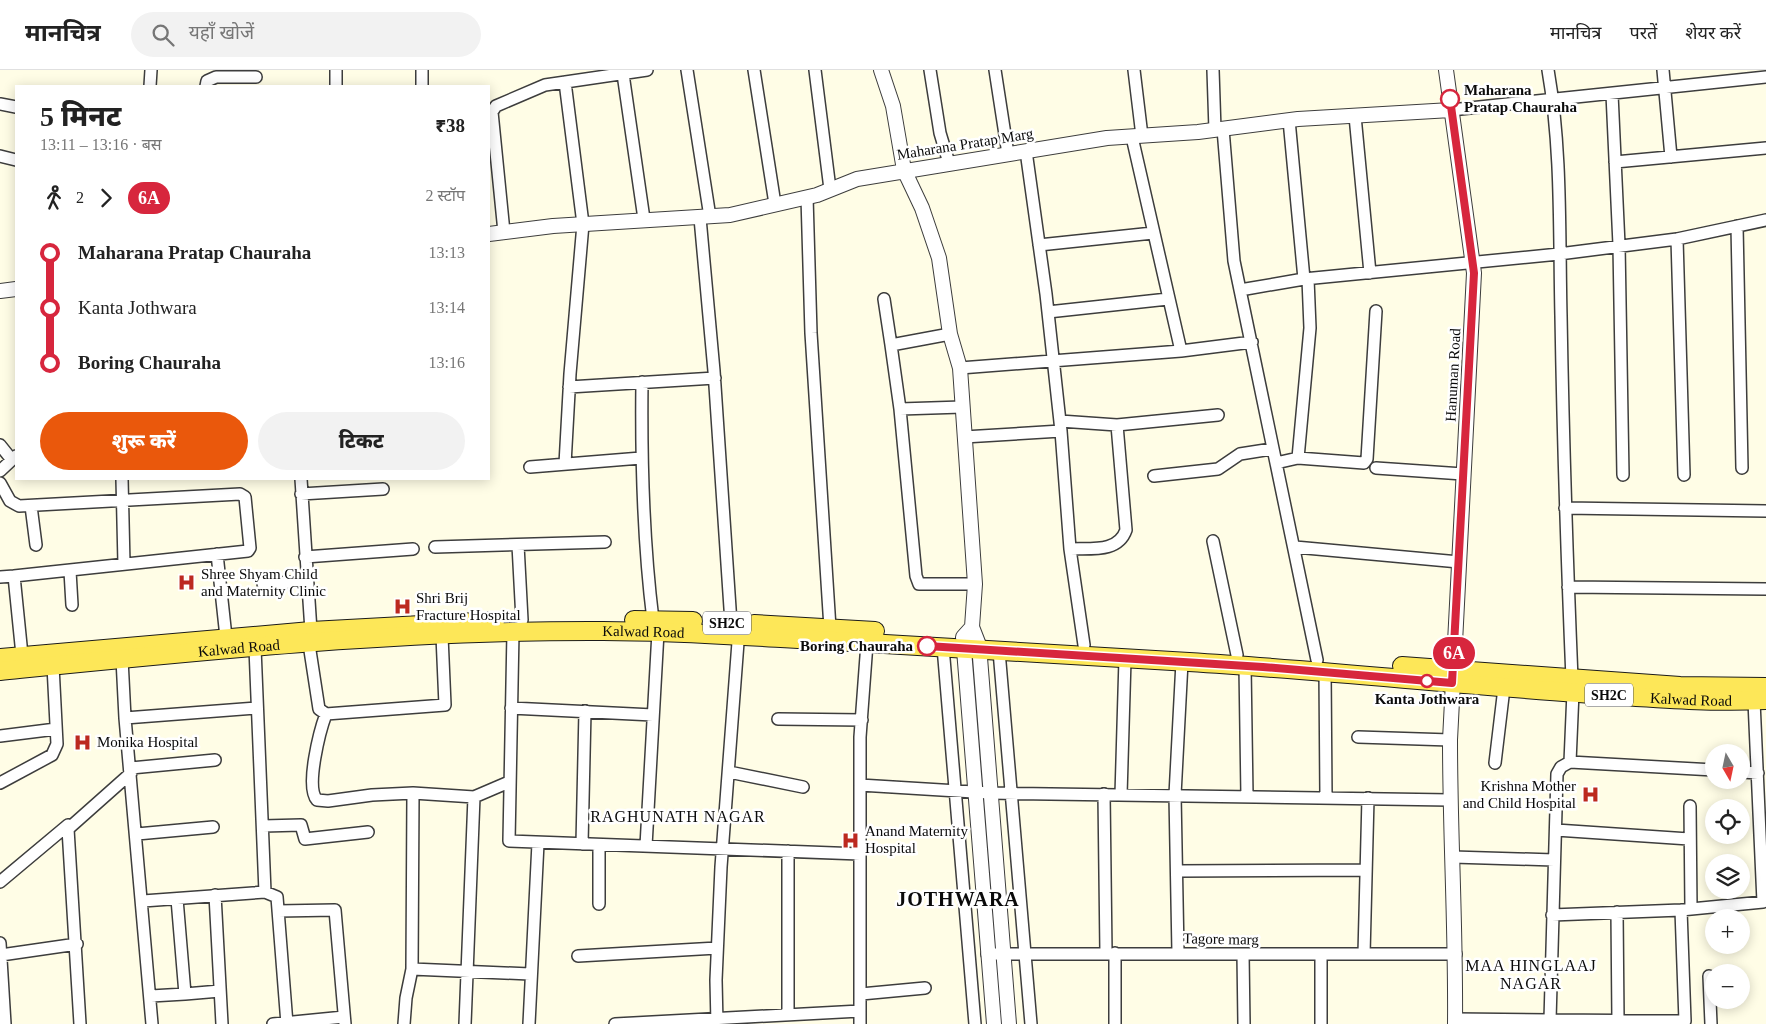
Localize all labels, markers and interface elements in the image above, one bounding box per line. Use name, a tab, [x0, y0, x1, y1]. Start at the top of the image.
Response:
search box	[131, 12, 481, 57]
text: मानचित्र	[25, 20, 101, 46]
icon: search	[149, 21, 177, 49]
text: यहाँ खोजें	[189, 22, 254, 43]
text: मानचित्र	[1550, 23, 1601, 43]
text: परतें	[1629, 23, 1657, 43]
text: शेयर करें	[1685, 23, 1741, 43]
place label: Maharana Pratap Chauraha	[1464, 82, 1577, 115]
marker: Maharana Pratap Chauraha	[1440, 89, 1460, 109]
text: 5 मिनट	[40, 101, 121, 132]
text: ₹38	[435, 115, 465, 136]
street label: Maharana Pratap Marg	[896, 125, 1035, 163]
text: 13:11 – 13:16 · बस	[40, 136, 162, 153]
icon: walk	[40, 184, 68, 212]
icon: forward	[92, 184, 120, 212]
text: 2 स्टॉप	[425, 187, 465, 204]
text: 6A	[138, 188, 160, 208]
text: 2	[76, 189, 84, 206]
text: Maharana Pratap Chauraha	[78, 242, 311, 263]
text: 13:13	[429, 244, 465, 261]
text: Kanta Jothwara	[78, 297, 197, 318]
text: 13:14	[429, 299, 465, 316]
street label: Hanuman Road	[1443, 327, 1463, 422]
text: Boring Chauraha	[78, 352, 221, 373]
text: 13:16	[429, 354, 465, 371]
button: शुरू करें	[40, 412, 248, 470]
button: टिकट	[258, 412, 465, 470]
place label: Shree Shyam Child and Maternity Clinic	[201, 566, 326, 599]
hospital icon: Shree Shyam Child and Maternity Clinic	[177, 573, 197, 593]
place label: Shri Brij Fracture Hospital	[416, 590, 521, 623]
hospital icon: Shri Brij Fracture Hospital	[392, 597, 412, 617]
road number: SH2C	[703, 612, 751, 634]
street label: Kalwad Road	[602, 623, 685, 641]
marker: Boring Chauraha	[917, 636, 937, 656]
street label: Kalwad Road	[197, 637, 281, 660]
line badge: 6A	[1432, 637, 1476, 669]
place label: Boring Chauraha	[800, 638, 913, 654]
text: 6A	[1443, 643, 1465, 663]
marker: Kanta Jothwara	[1420, 674, 1434, 688]
road number: SH2C	[1585, 684, 1633, 706]
street label: Kalwad Road	[1650, 690, 1733, 709]
place label: Kanta Jothwara	[1375, 691, 1480, 707]
hospital icon: Monika Hospital	[73, 732, 93, 752]
place label: Monika Hospital	[97, 734, 198, 750]
north arrow	[1705, 744, 1750, 789]
map controls	[1705, 744, 1750, 1009]
place label: Krishna Mother and Child Hospital	[1463, 778, 1576, 811]
hospital icon: Krishna Mother and Child Hospital	[1580, 785, 1600, 805]
button: locate	[1705, 799, 1750, 844]
district label: RAGHUNATH NAGAR	[590, 808, 766, 825]
place label: Anand Maternity Hospital	[865, 823, 968, 856]
hospital icon: Anand Maternity Hospital	[841, 830, 861, 850]
button: layers	[1705, 854, 1750, 899]
district label: JOTHWARA	[896, 888, 1020, 910]
button: +	[1705, 909, 1750, 954]
street label: Tagore marg	[1183, 930, 1259, 948]
district label: MAA HINGLAAJ NAGAR	[1465, 957, 1597, 992]
button: −	[1705, 964, 1750, 1009]

